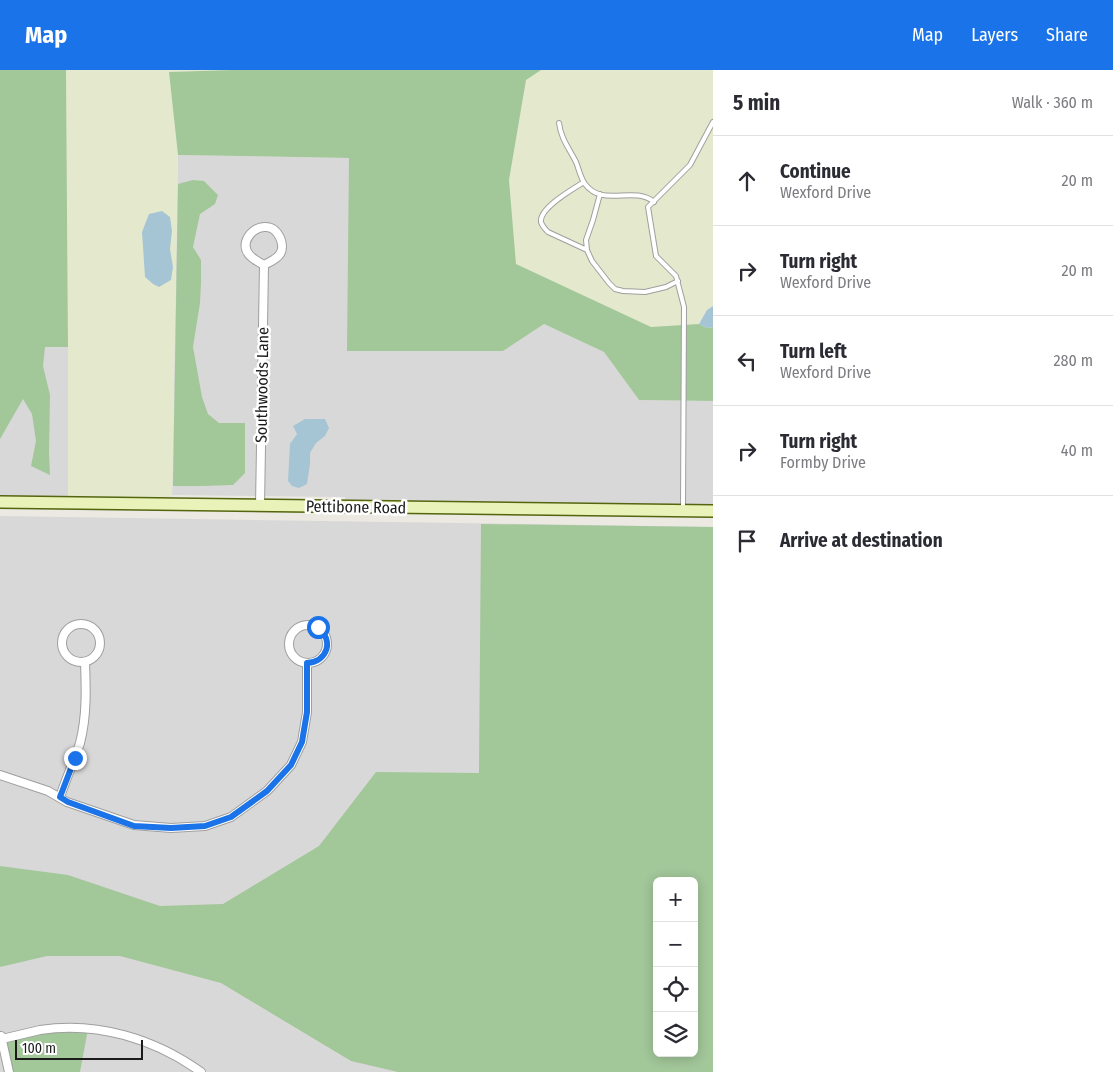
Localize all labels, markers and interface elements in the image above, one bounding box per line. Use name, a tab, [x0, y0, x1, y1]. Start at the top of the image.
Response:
text: Map	[25, 21, 67, 49]
text: Map	[912, 24, 943, 46]
text: Layers	[971, 24, 1018, 46]
text: Share	[1046, 24, 1088, 46]
text: 5 min	[733, 90, 780, 116]
text: Walk · 360 m	[1012, 93, 1093, 112]
text: Continue	[780, 160, 851, 183]
icon: ahead	[733, 167, 761, 195]
text: 20 m	[1062, 171, 1093, 190]
text: Wexford Drive	[780, 183, 871, 202]
text: Turn right	[780, 250, 857, 273]
icon: right	[733, 257, 761, 285]
text: 20 m	[1062, 261, 1093, 280]
text: Wexford Drive	[780, 273, 871, 292]
street label: Southwoods Lane	[251, 327, 273, 443]
text: Turn left	[780, 340, 847, 363]
icon: left	[733, 347, 761, 375]
text: 280 m	[1054, 351, 1093, 370]
text: Wexford Drive	[780, 363, 871, 382]
text: Turn right	[780, 430, 857, 453]
icon: right	[733, 437, 761, 465]
text: 40 m	[1061, 441, 1093, 460]
text: Formby Drive	[780, 453, 866, 472]
street label: Pettibone Road	[306, 497, 406, 517]
icon: arrive	[733, 527, 761, 555]
text: Arrive at destination	[780, 529, 943, 552]
route start	[307, 616, 330, 639]
route end	[64, 747, 87, 770]
map controls	[653, 877, 698, 1057]
button: +	[653, 877, 698, 922]
button: −	[653, 922, 698, 967]
button: locate	[653, 967, 698, 1012]
button: layers	[653, 1012, 698, 1057]
scale bar	[15, 1037, 142, 1060]
text: 100 m	[22, 1040, 56, 1057]

